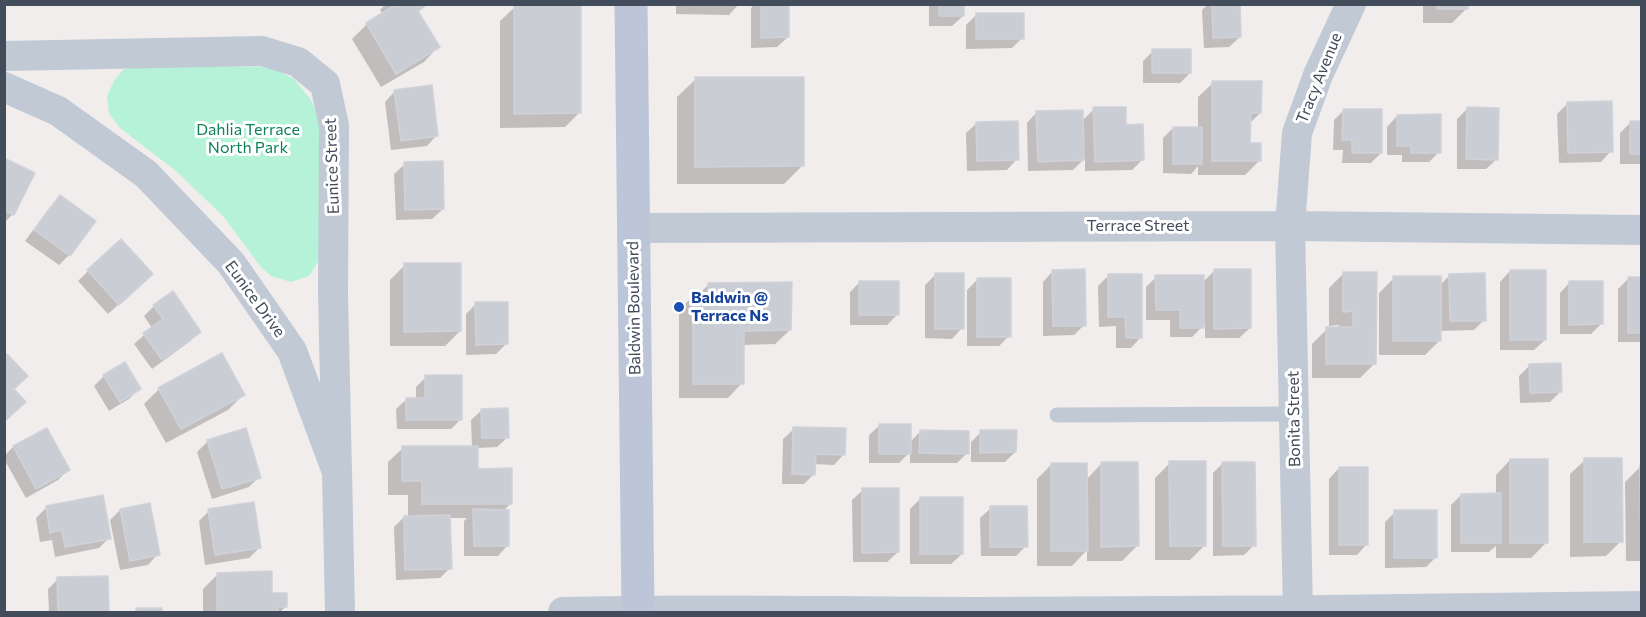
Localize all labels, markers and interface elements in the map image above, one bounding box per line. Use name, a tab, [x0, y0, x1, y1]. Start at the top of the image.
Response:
street label: Tracy Avenue	[1292, 30, 1346, 126]
street label: Eunice Street	[321, 118, 343, 214]
park label: Dahlia Terrace North Park	[196, 120, 300, 158]
street label: Terrace Street	[1086, 216, 1190, 236]
street label: Baldwin Boulevard	[623, 241, 645, 375]
street label: Eunice Drive	[221, 257, 289, 341]
place label: Baldwin @ Terrace Ns	[691, 288, 769, 326]
marker: Baldwin @ Terrace Ns	[672, 300, 686, 314]
street label: Bonita Street	[1284, 371, 1304, 467]

